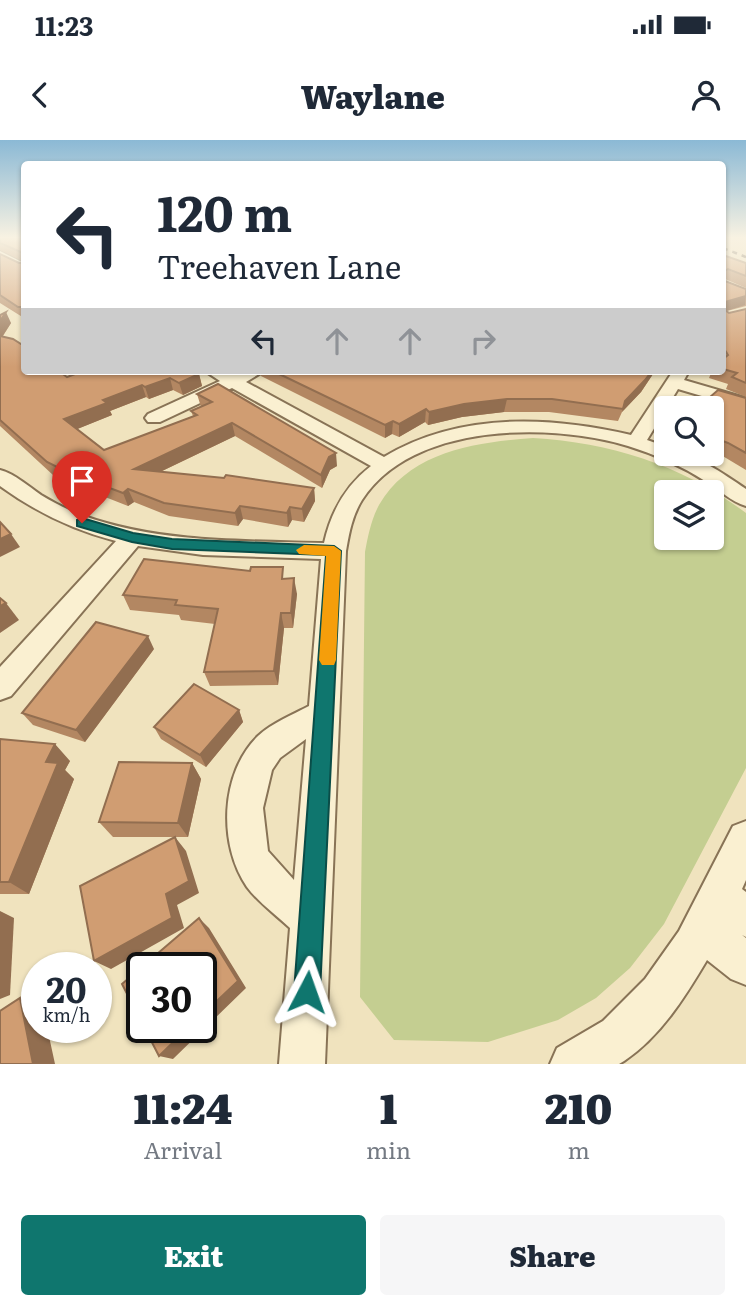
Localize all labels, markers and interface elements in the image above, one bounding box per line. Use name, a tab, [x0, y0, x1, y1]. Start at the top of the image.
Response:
text: 11:23	[35, 5, 93, 44]
text: Waylane	[301, 71, 445, 119]
icon: back	[21, 76, 59, 114]
icon: person	[687, 76, 725, 114]
text: 120 m	[157, 174, 292, 247]
icon: left	[42, 189, 133, 280]
text: Treehaven Lane	[157, 241, 401, 289]
icon: left	[245, 322, 283, 360]
icon: ahead	[318, 322, 356, 360]
icon: ahead	[391, 322, 429, 360]
icon: right	[464, 322, 502, 360]
map controls	[654, 396, 724, 550]
button: search	[654, 396, 724, 466]
pin	[52, 451, 112, 523]
icon: arrive	[63, 462, 101, 500]
button: layers	[654, 480, 724, 550]
speed limit sign: 30	[126, 952, 217, 1043]
position arrow	[270, 955, 344, 1029]
text: 20	[46, 962, 87, 1014]
text: km/h	[43, 1001, 90, 1028]
text: 11:24	[134, 1075, 232, 1137]
text: 1	[380, 1075, 397, 1137]
text: 210	[545, 1075, 612, 1137]
text: Arrival	[144, 1132, 222, 1166]
text: min	[366, 1132, 411, 1166]
text: m	[567, 1132, 590, 1166]
button: Exit	[21, 1215, 366, 1295]
button: Share	[380, 1215, 725, 1295]

